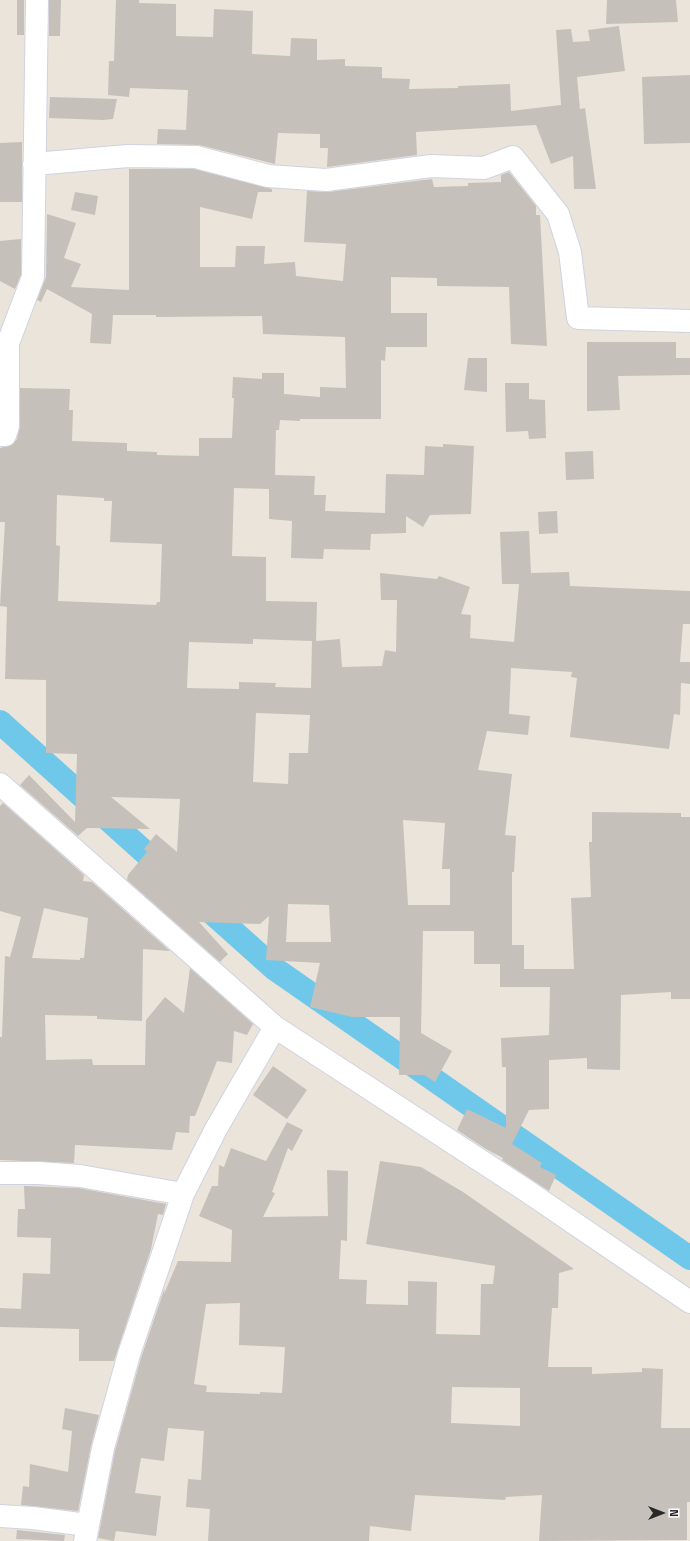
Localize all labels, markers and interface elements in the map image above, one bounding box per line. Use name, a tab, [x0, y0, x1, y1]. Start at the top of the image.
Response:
north arrow	[642, 1493, 682, 1533]
text: N	[666, 1509, 682, 1517]

